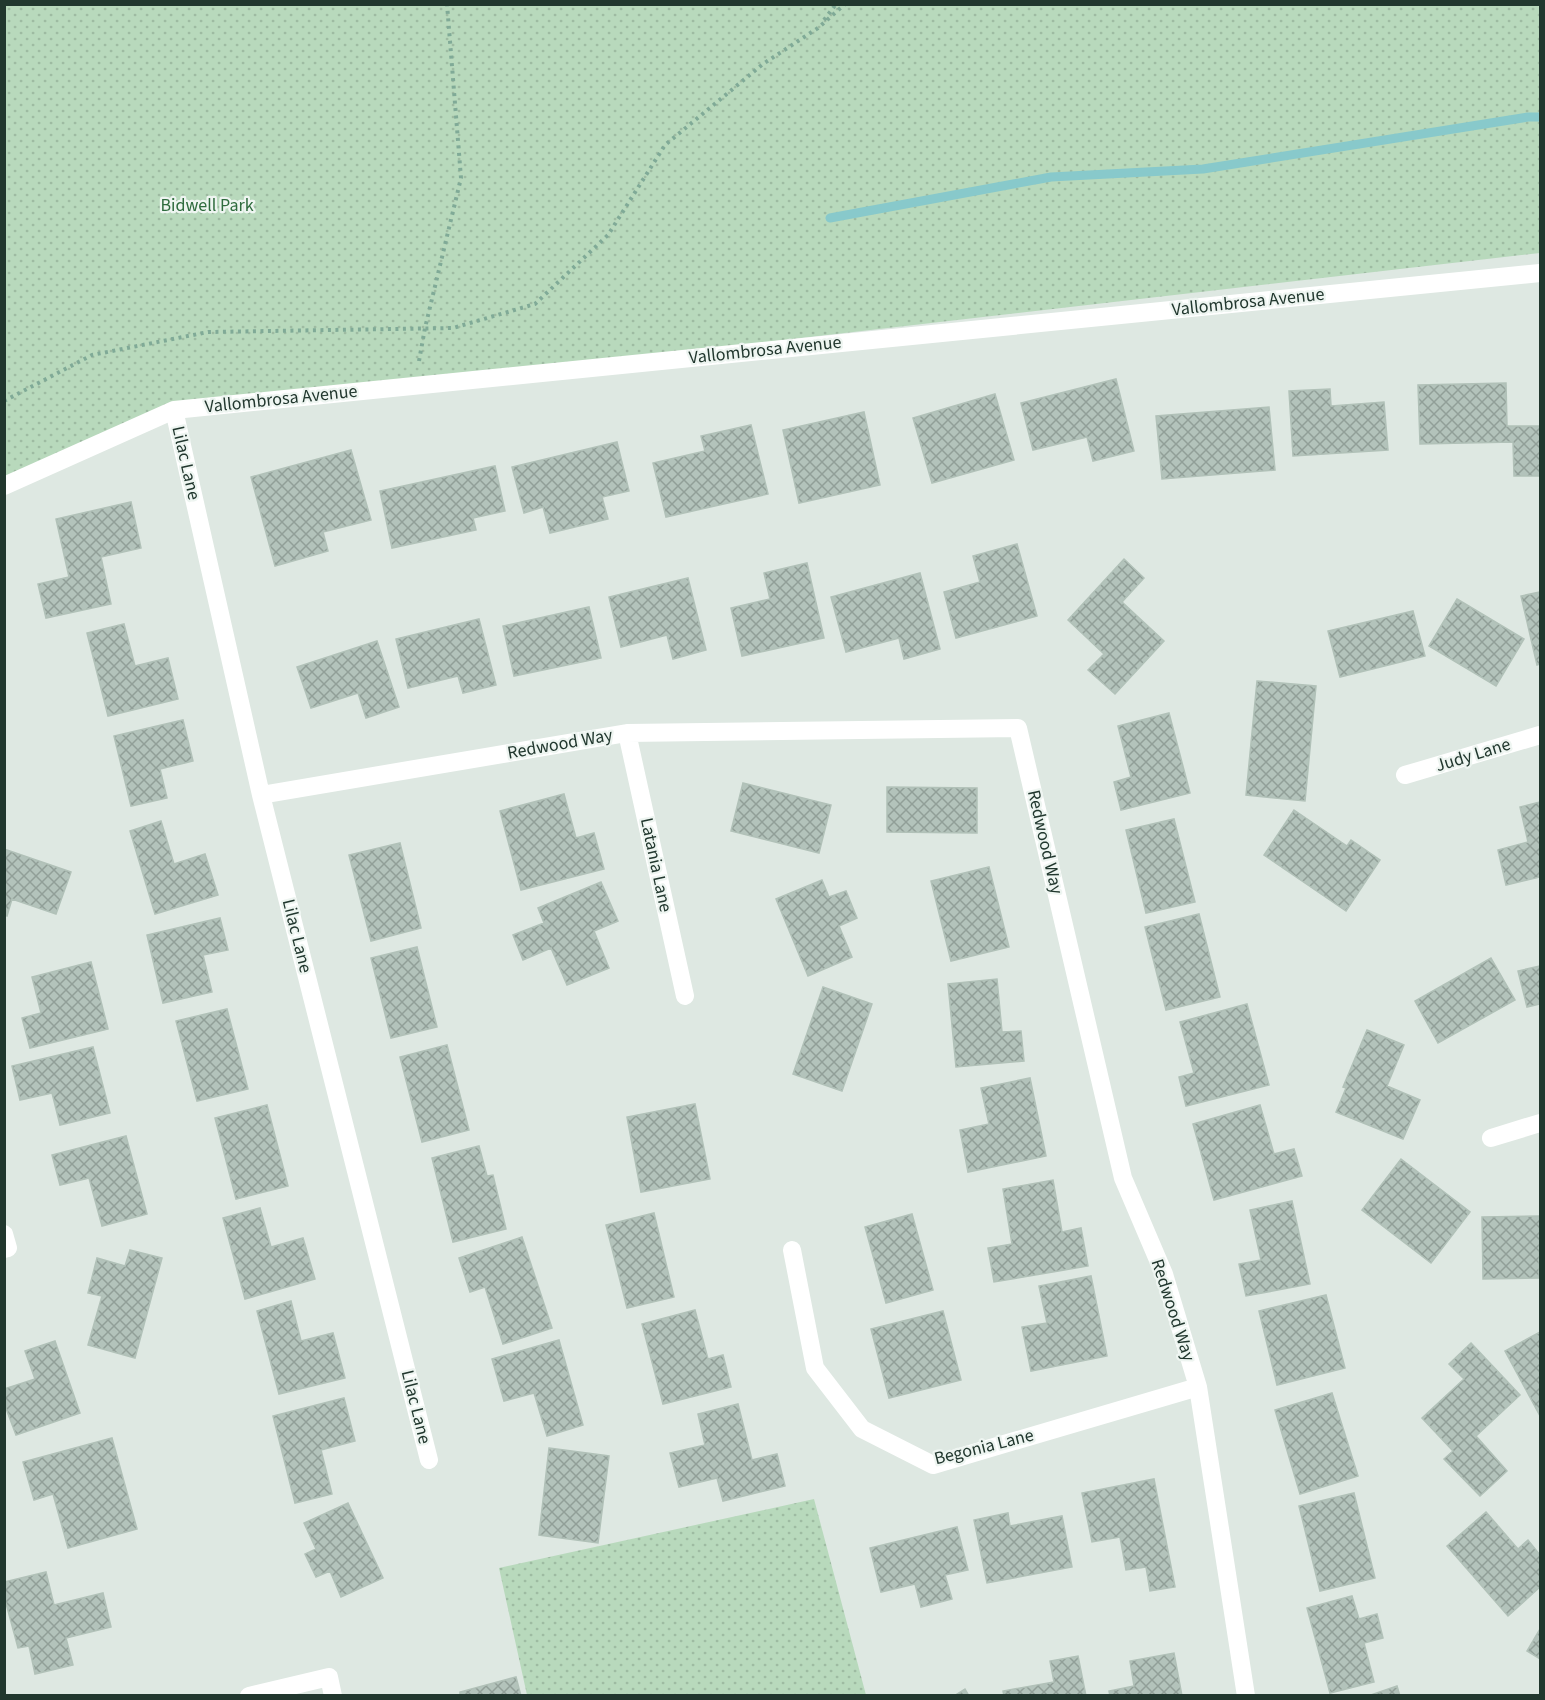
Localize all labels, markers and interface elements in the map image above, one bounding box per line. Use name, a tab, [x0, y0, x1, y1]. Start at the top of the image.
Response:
park label: Bidwell Park	[160, 193, 254, 218]
street label: Vallombrosa Avenue	[1170, 282, 1326, 322]
street label: Vallombrosa Avenue	[687, 330, 843, 370]
street label: Vallombrosa Avenue	[203, 379, 359, 419]
street label: Lilac Lane	[165, 424, 207, 503]
street label: Redwood Way	[505, 722, 615, 766]
street label: Judy Lane	[1433, 732, 1514, 778]
street label: Redwood Way	[1021, 787, 1069, 897]
street label: Latania Lane	[634, 816, 678, 915]
street label: Lilac Lane	[276, 896, 318, 976]
street label: Redwood Way	[1145, 1256, 1201, 1365]
street label: Lilac Lane	[395, 1367, 437, 1447]
street label: Begonia Lane	[932, 1423, 1036, 1471]

